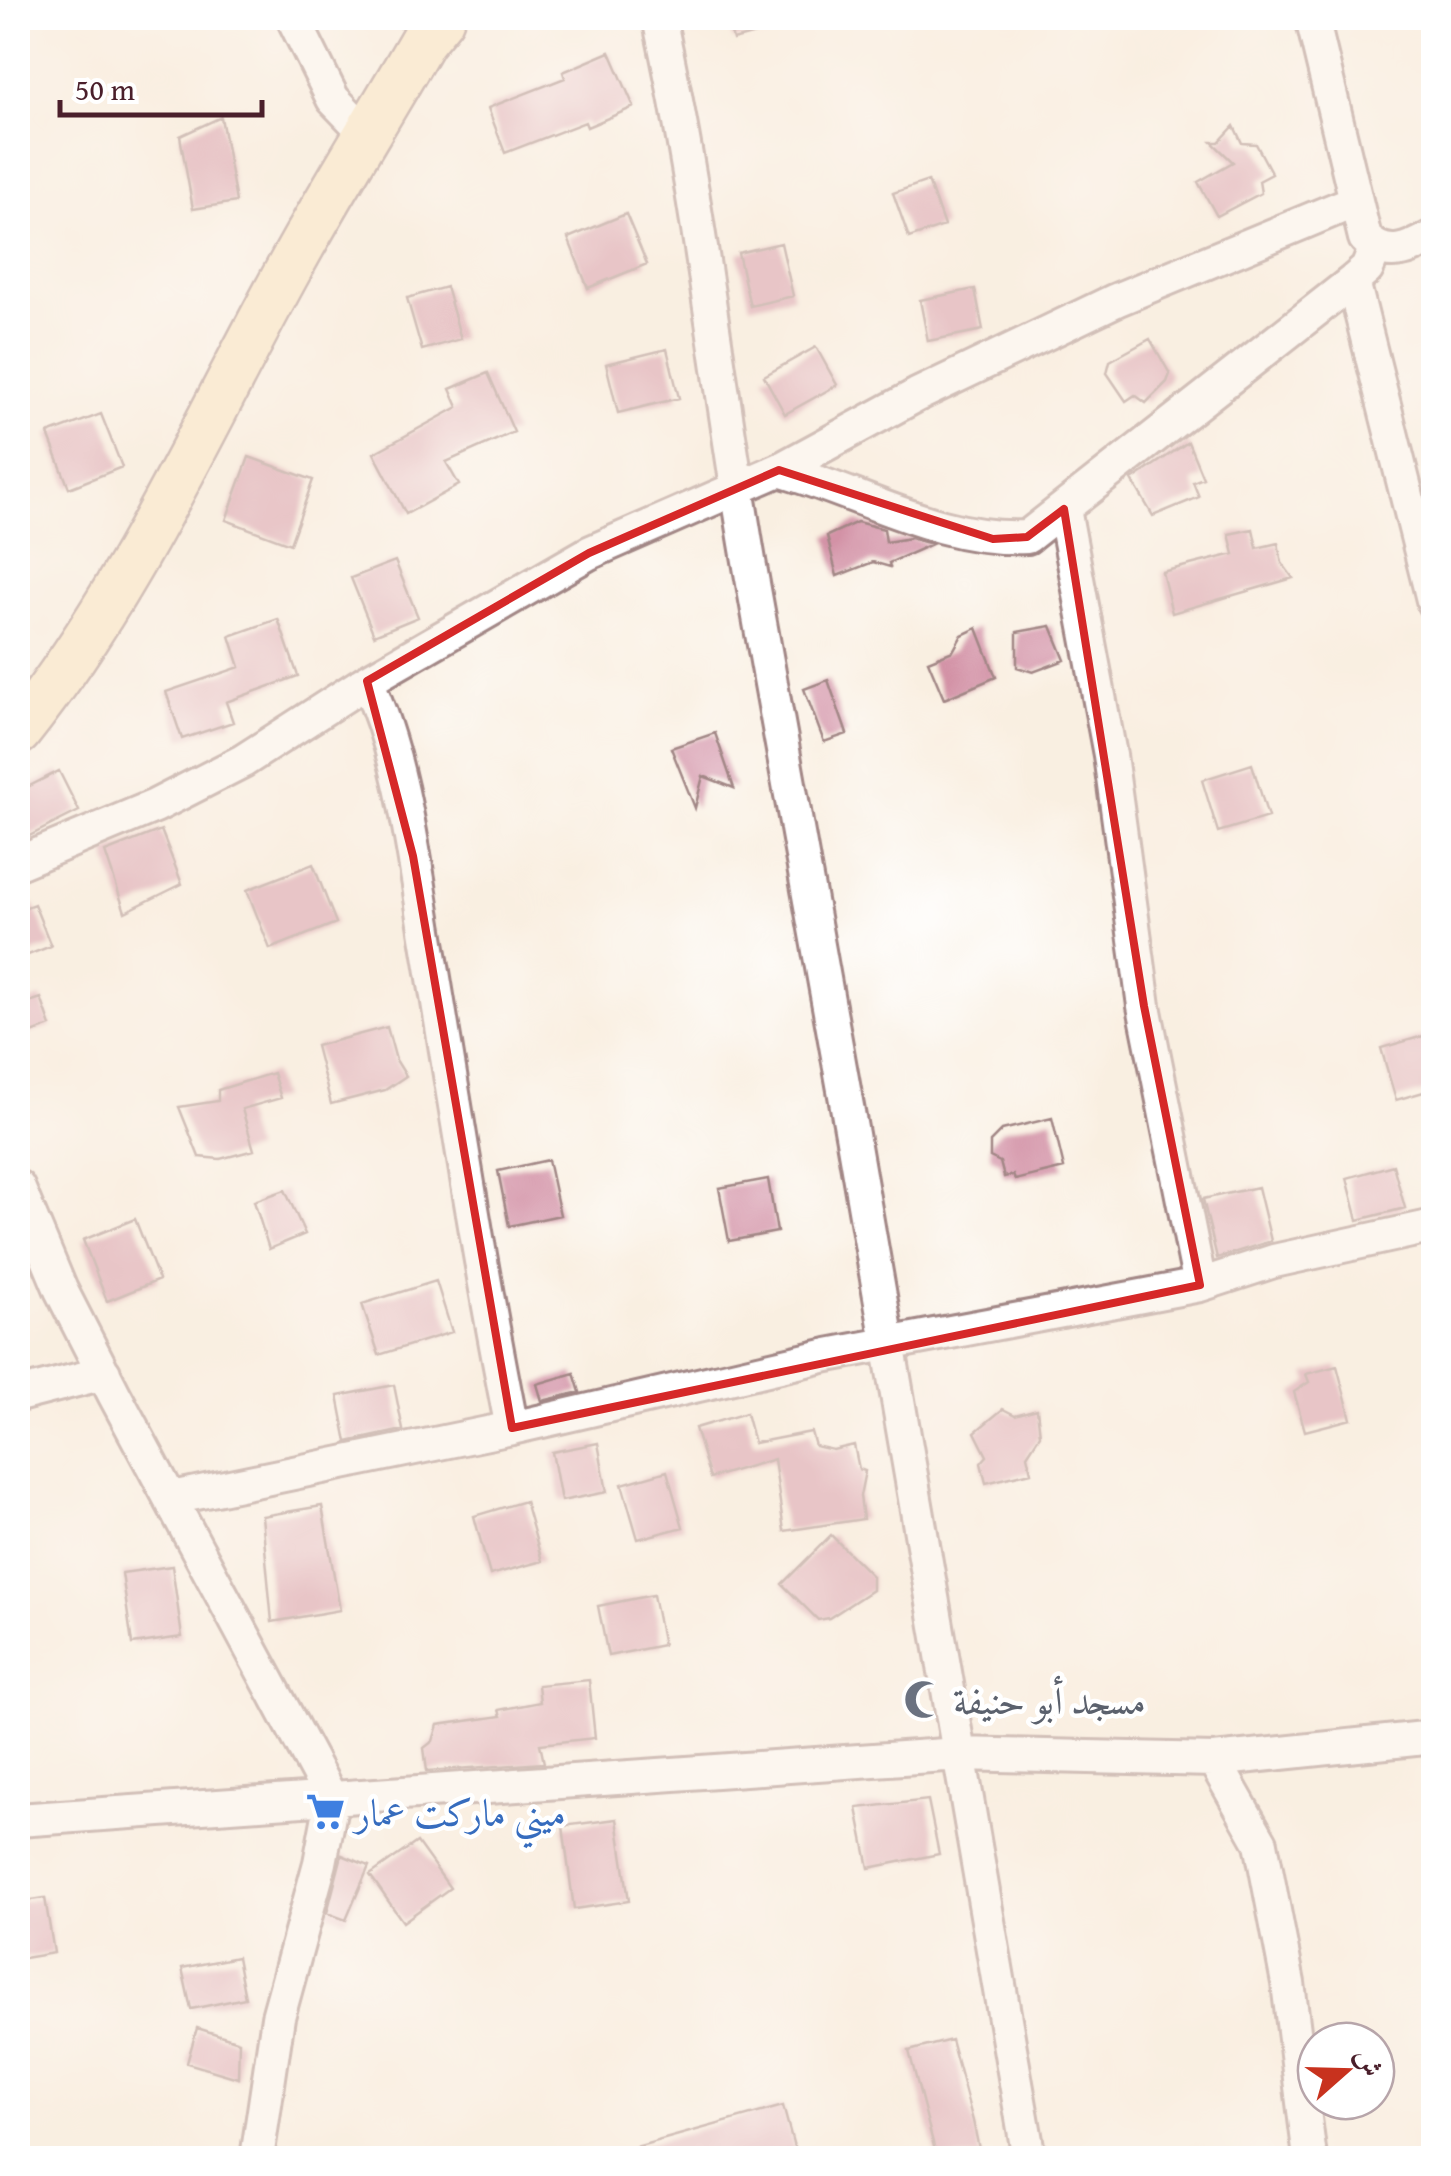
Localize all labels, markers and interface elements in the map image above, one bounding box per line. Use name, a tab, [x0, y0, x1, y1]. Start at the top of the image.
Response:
scale bar	[60, 55, 262, 117]
text: 50 m	[75, 67, 135, 111]
place label: مسجد أبو حنيفة	[953, 1672, 1146, 1728]
mosque icon: مسجد أبو حنيفة	[902, 1679, 944, 1721]
place label: ميني ماركت عمار	[351, 1784, 566, 1849]
supermarket icon: ميني ماركت عمار	[304, 1791, 346, 1833]
north arrow	[1296, 2021, 1396, 2121]
text: ش	[1346, 2042, 1394, 2082]

